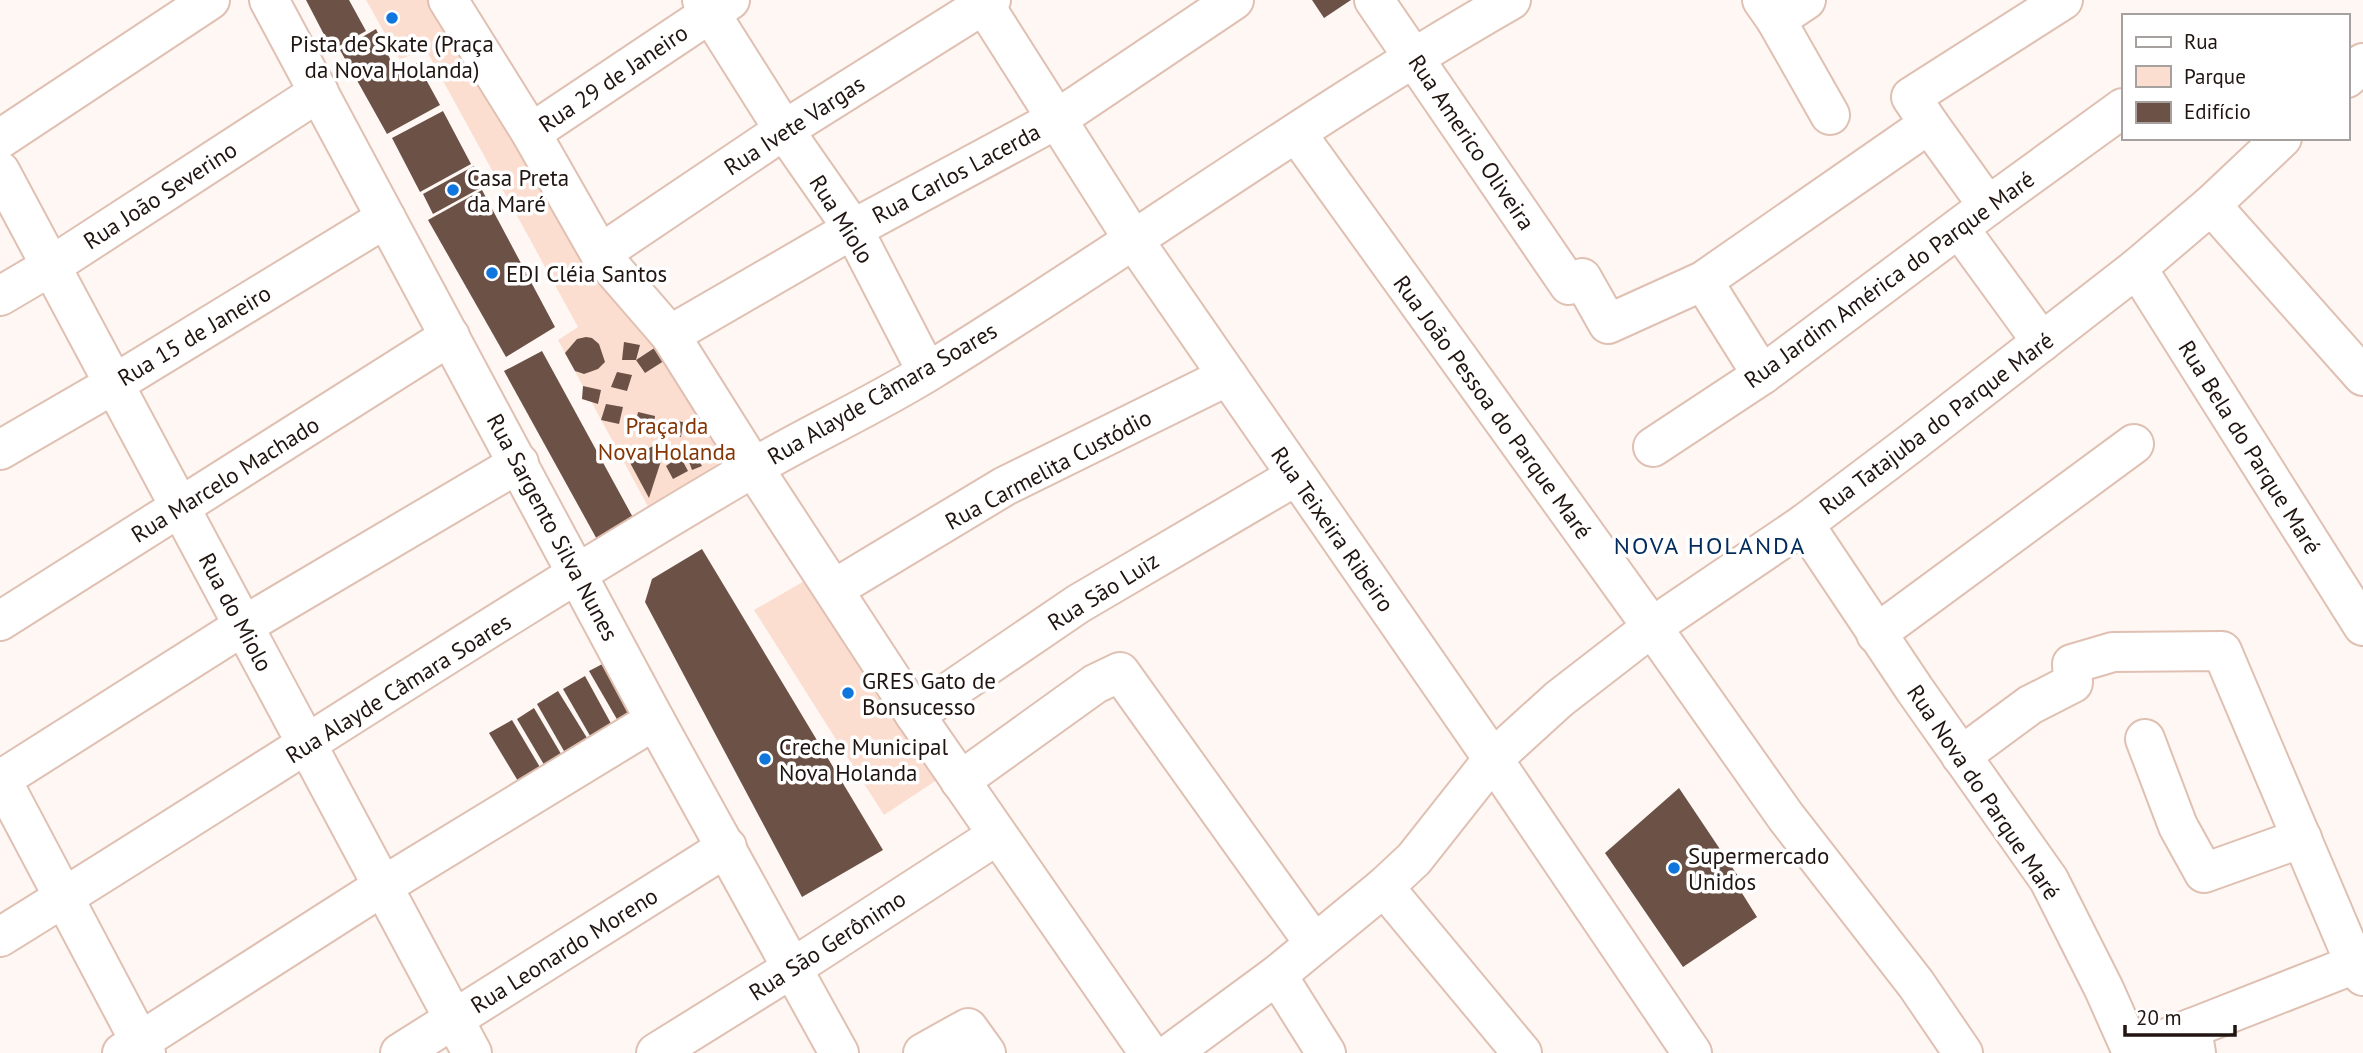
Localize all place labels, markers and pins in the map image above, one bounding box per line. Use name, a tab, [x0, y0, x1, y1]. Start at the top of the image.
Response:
marker: Pista de Skate (Praça da Nova Holanda)	[384, 10, 400, 26]
place label: Pista de Skate (Praça da Nova Holanda)	[290, 29, 494, 84]
place label: Casa Preta da Maré	[467, 163, 569, 218]
marker: Casa Preta da Maré	[445, 182, 461, 198]
place label: EDI Cléia Santos	[506, 259, 667, 288]
marker: EDI Cléia Santos	[484, 265, 500, 281]
place label: GRES Gato de Bonsucesso	[862, 666, 996, 721]
marker: GRES Gato de Bonsucesso	[840, 685, 856, 701]
place label: Creche Municipal Nova Holanda	[779, 732, 948, 787]
marker: Creche Municipal Nova Holanda	[757, 751, 773, 767]
place label: Supermercado Unidos	[1688, 841, 1829, 896]
marker: Supermercado Unidos	[1666, 860, 1682, 876]

